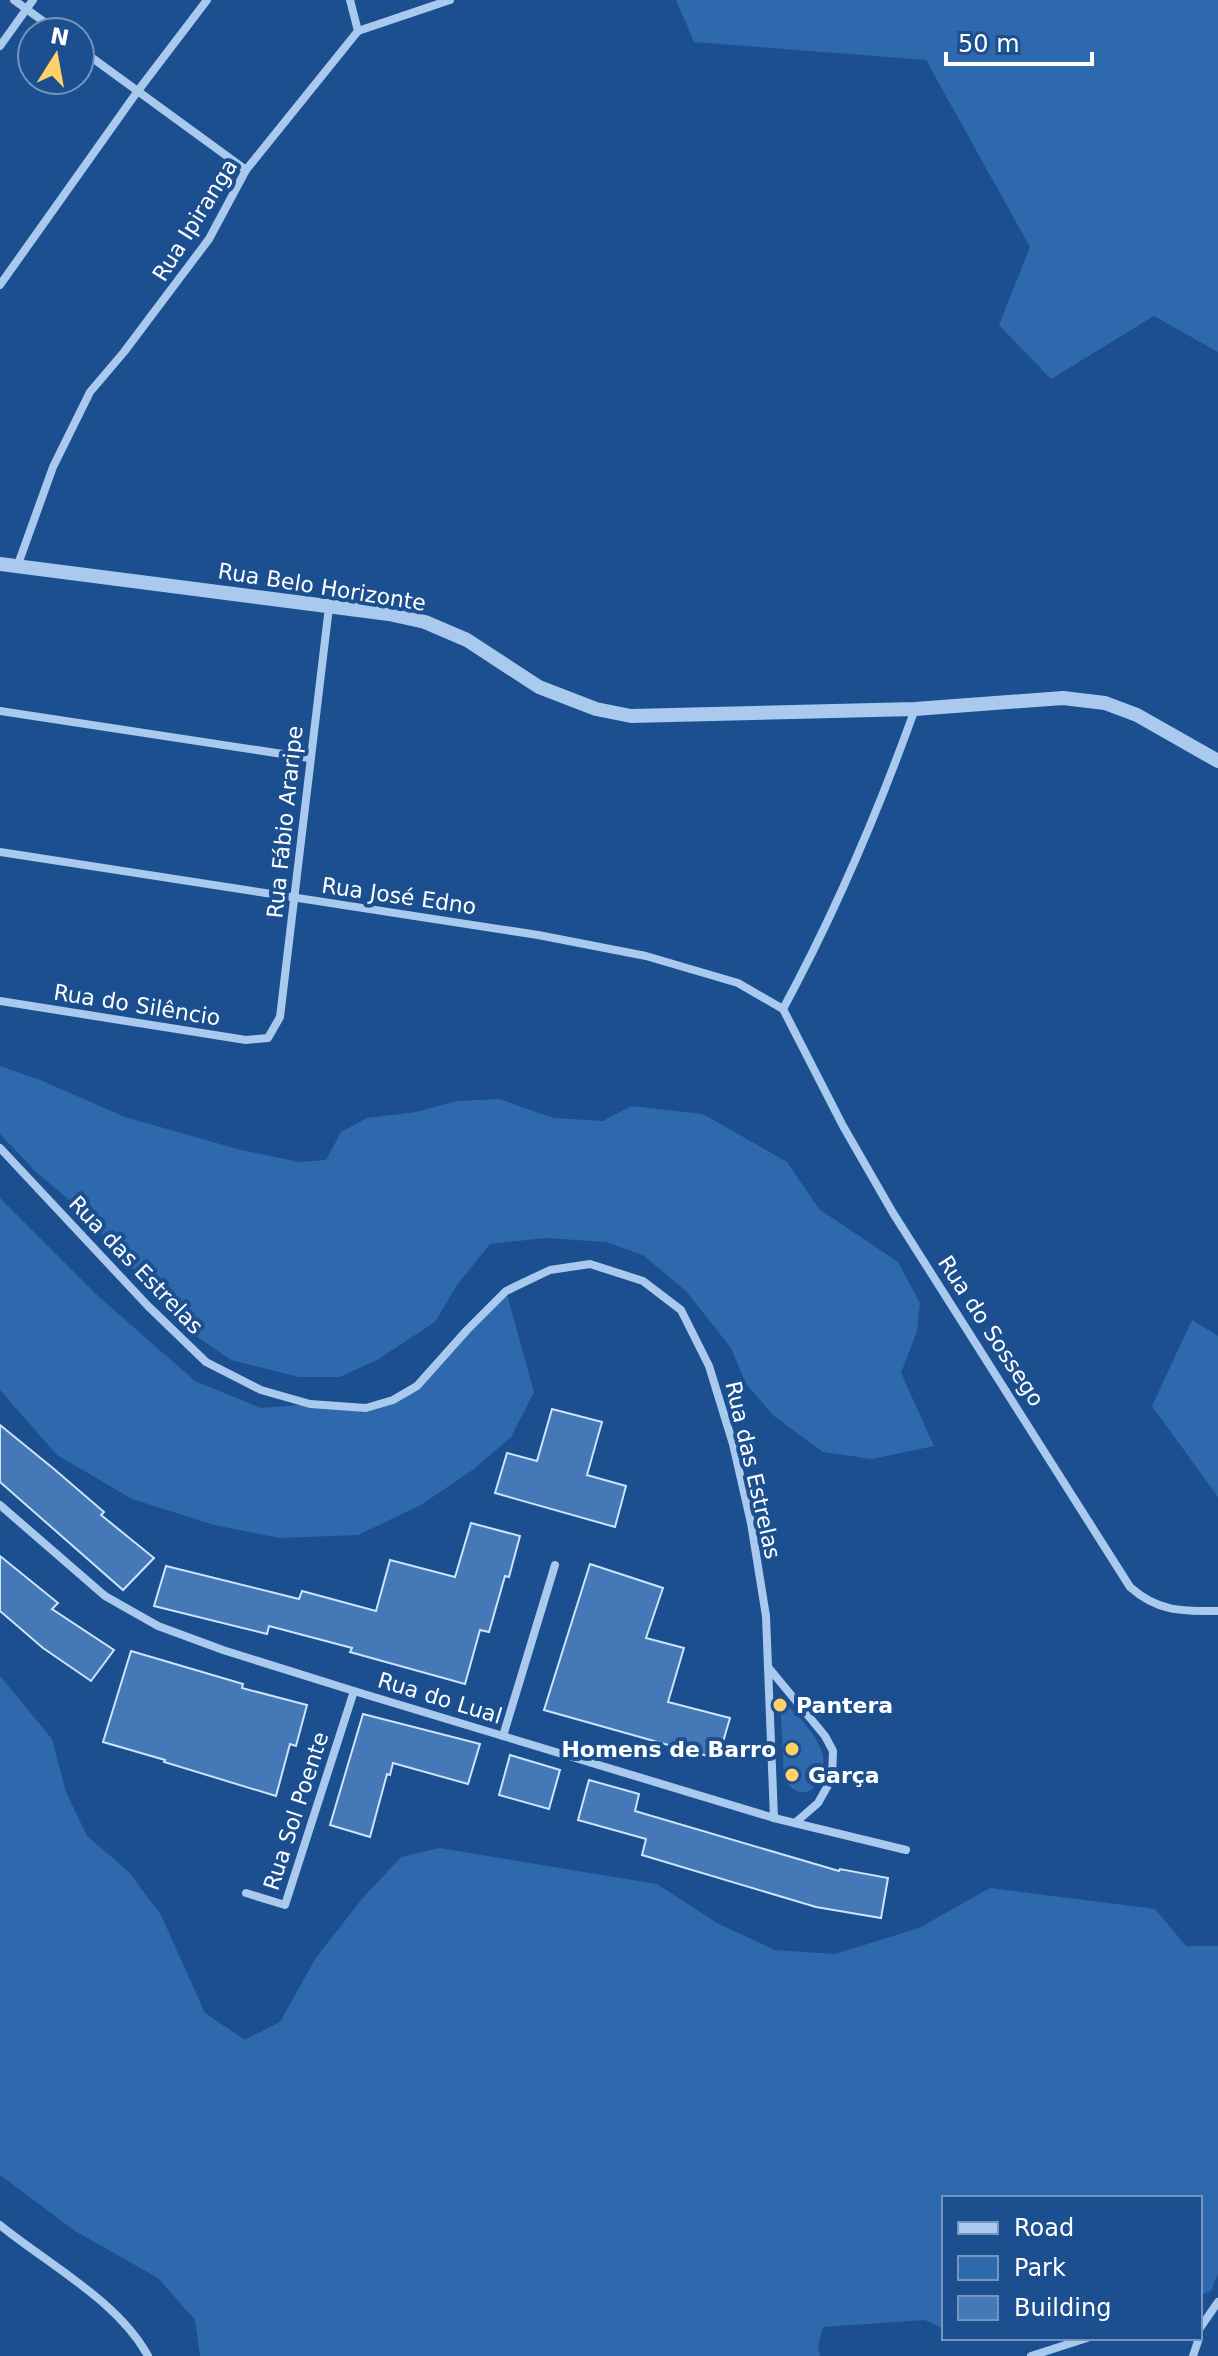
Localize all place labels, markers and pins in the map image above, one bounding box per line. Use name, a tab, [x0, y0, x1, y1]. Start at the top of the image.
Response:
place label: Pantera	[796, 1693, 893, 1718]
marker: Pantera	[771, 1696, 789, 1714]
place label: Homens de Barro	[561, 1737, 776, 1762]
marker: Homens de Barro	[783, 1740, 801, 1758]
place label: Garça	[808, 1763, 880, 1788]
marker: Garça	[783, 1766, 801, 1784]

